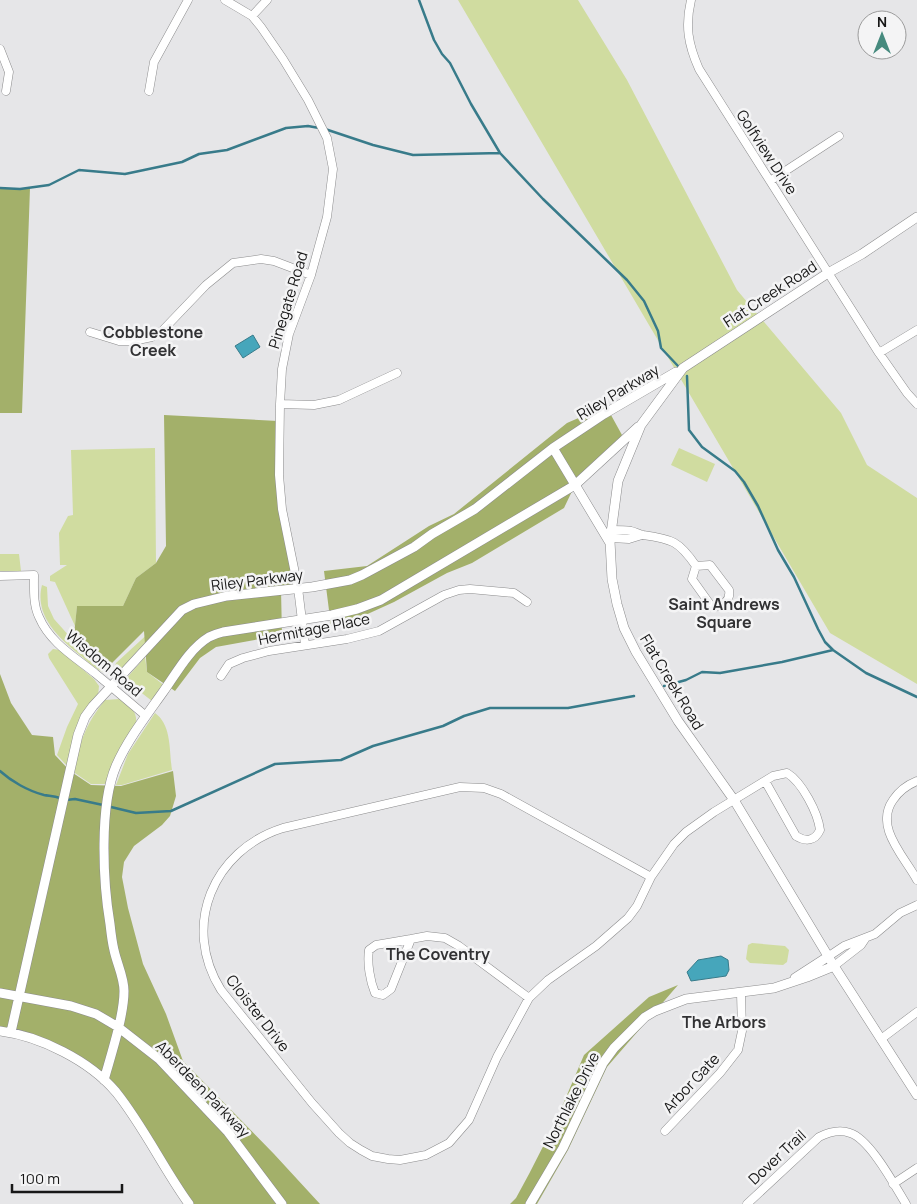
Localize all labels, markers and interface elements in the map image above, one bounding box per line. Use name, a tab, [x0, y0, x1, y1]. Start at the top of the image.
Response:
north arrow	[857, 10, 907, 60]
text: N	[877, 12, 887, 31]
street label: Golfview Drive	[732, 105, 802, 199]
street label: Pinegate Road	[263, 249, 313, 351]
street label: Flat Creek Road	[719, 256, 821, 332]
district label: Cobblestone Creek	[103, 321, 203, 361]
street label: Riley Parkway	[573, 359, 663, 425]
street label: Riley Parkway	[210, 564, 304, 596]
district label: Saint Andrews Square	[668, 593, 780, 633]
street label: Hermitage Place	[256, 608, 372, 650]
street label: Wisdom Road	[61, 625, 147, 701]
street label: Flat Creek Road	[635, 630, 709, 734]
district label: The Coventry	[386, 943, 490, 965]
street label: Cloister Drive	[221, 970, 295, 1056]
district label: The Arbors	[682, 1011, 766, 1033]
street label: Aberdeen Parkway	[151, 1036, 255, 1142]
street label: Northlake Drive	[538, 1048, 604, 1152]
street label: Arbor Gate	[658, 1048, 724, 1117]
street label: Dover Trail	[744, 1125, 810, 1189]
scale bar	[12, 1162, 122, 1194]
text: 100 m	[20, 1168, 60, 1189]

